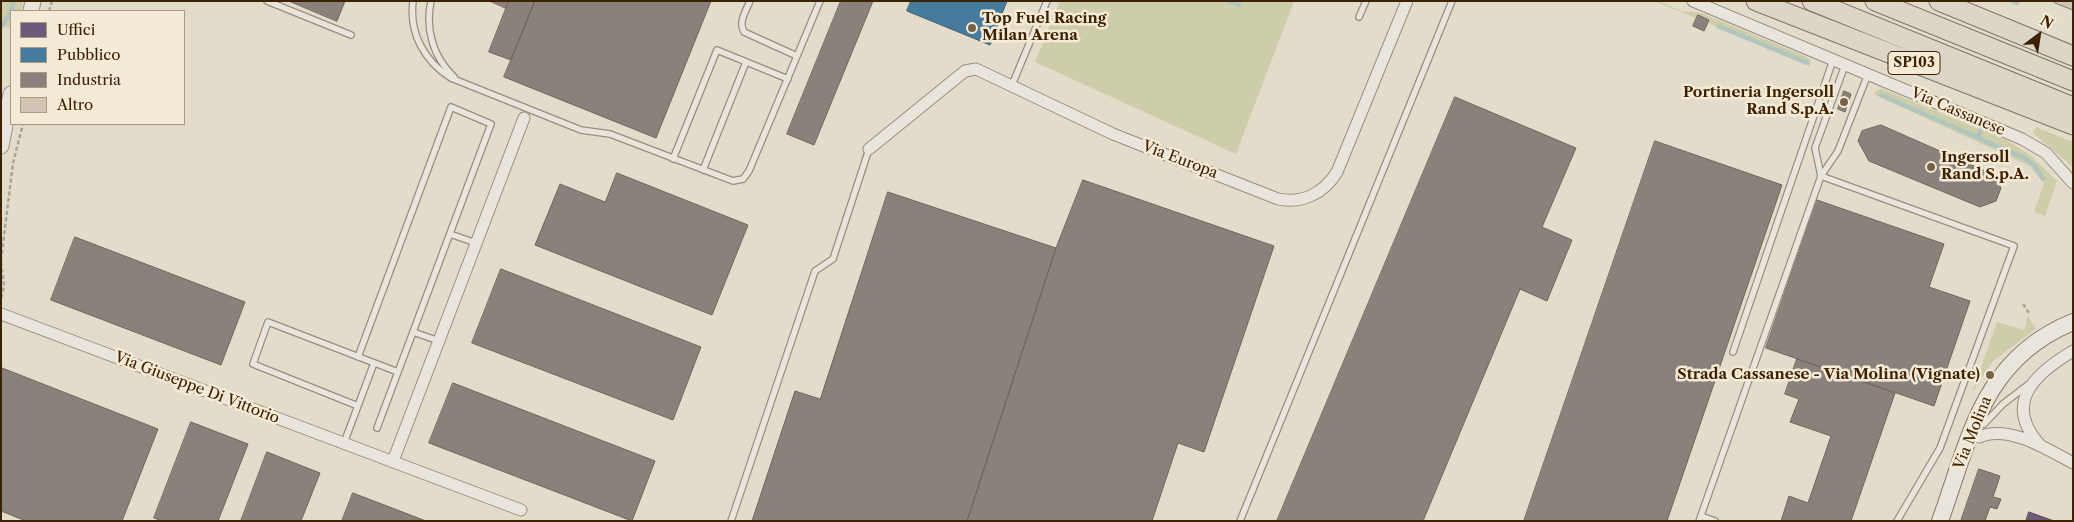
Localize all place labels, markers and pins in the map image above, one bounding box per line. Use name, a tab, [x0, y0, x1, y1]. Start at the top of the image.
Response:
place label: Top Fuel Racing Milan Arena	[982, 10, 1106, 45]
marker: Top Fuel Racing Milan Arena	[966, 22, 978, 34]
place label: Portineria Ingersoll Rand S.p.A.	[1683, 84, 1834, 119]
marker: Portineria Ingersoll Rand S.p.A.	[1838, 96, 1850, 108]
place label: Ingersoll Rand S.p.A.	[1941, 149, 2029, 184]
marker: Ingersoll Rand S.p.A.	[1925, 161, 1937, 173]
place label: Strada Cassanese - Via Molina (Vignate)	[1677, 366, 1980, 384]
marker: Strada Cassanese - Via Molina (Vignate)	[1984, 369, 1996, 381]

